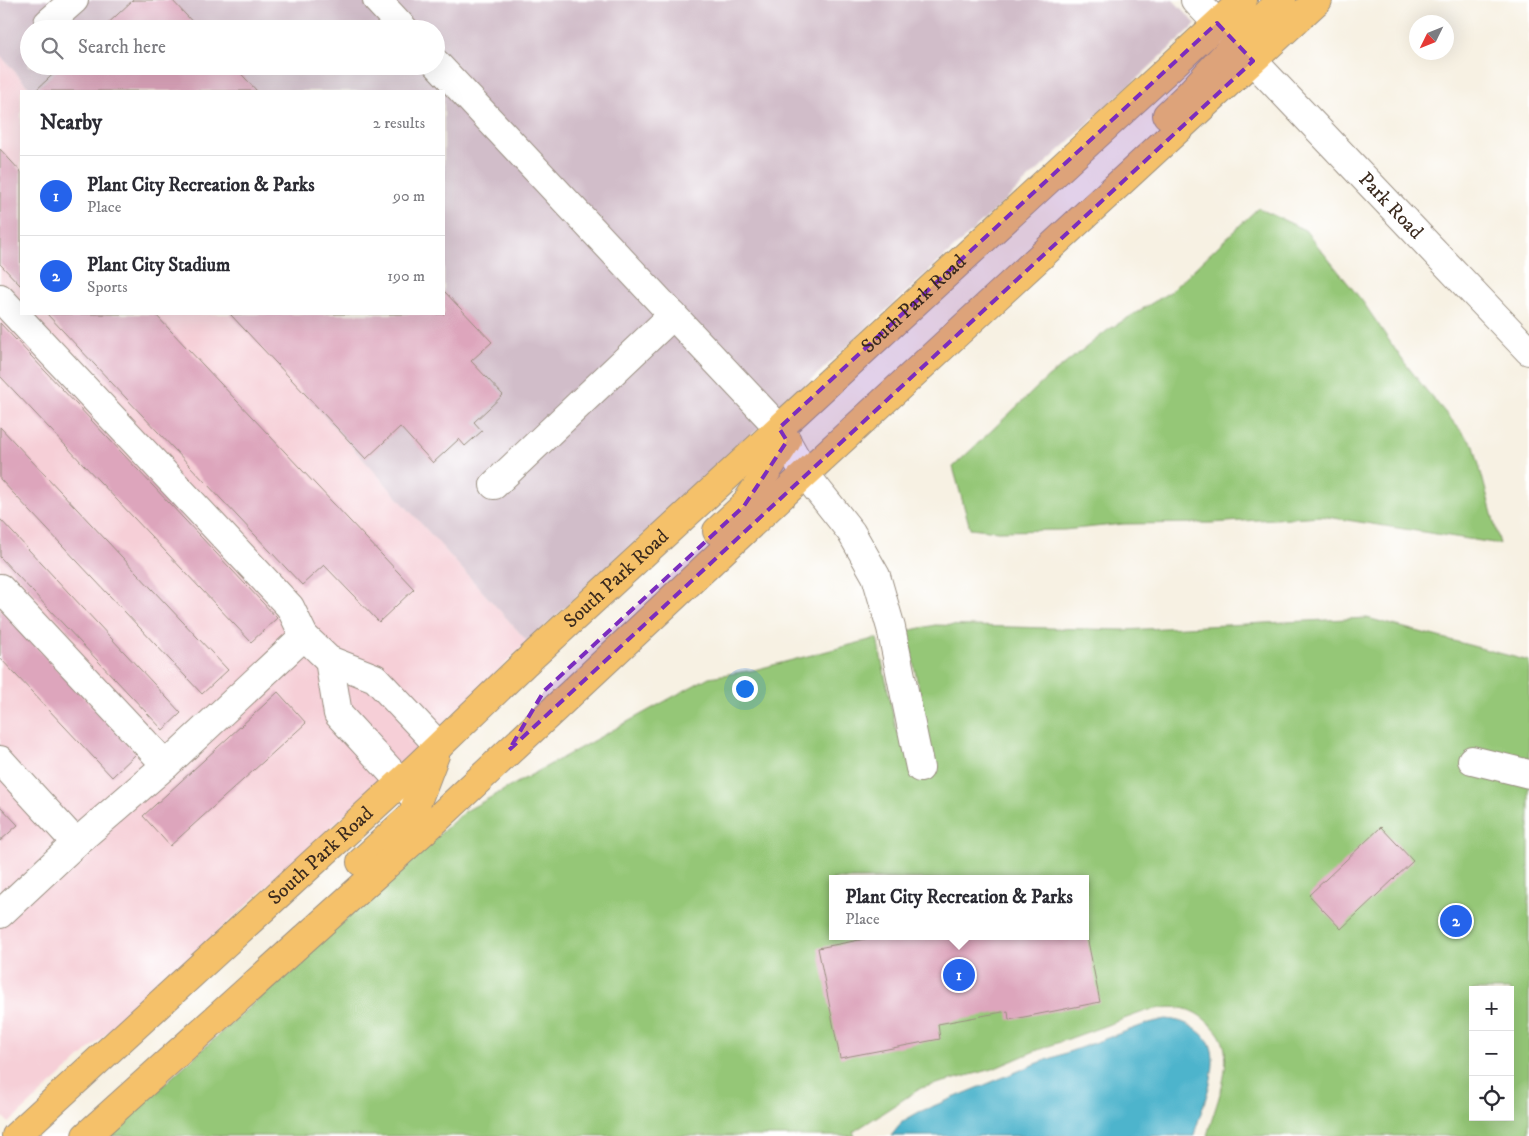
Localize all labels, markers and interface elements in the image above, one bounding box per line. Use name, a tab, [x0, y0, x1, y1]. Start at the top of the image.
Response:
north arrow	[1409, 15, 1454, 60]
search box	[20, 20, 445, 75]
icon: search	[38, 34, 66, 62]
text: Search here	[78, 36, 166, 59]
text: Nearby	[40, 110, 102, 136]
text: 2 results	[373, 113, 425, 133]
street label: Park Road	[1353, 167, 1428, 244]
text: Plant City Recreation & Parks	[87, 174, 315, 197]
text: 1	[53, 186, 59, 206]
text: 90 m	[393, 186, 425, 206]
text: Place	[87, 197, 121, 217]
street label: South Park Road	[856, 249, 972, 359]
text: Plant City Stadium	[87, 254, 230, 277]
text: 2	[52, 266, 60, 286]
text: 190 m	[387, 266, 425, 286]
text: Sports	[87, 277, 128, 297]
street label: South Park Road	[558, 524, 674, 634]
your location	[732, 676, 758, 702]
street label: South Park Road	[263, 801, 379, 910]
popup	[829, 875, 1089, 940]
text: Plant City Recreation & Parks	[845, 886, 1073, 909]
pin: 2	[1440, 902, 1472, 940]
text: Place	[845, 909, 880, 929]
pin: 1	[943, 956, 975, 994]
map controls	[1469, 986, 1514, 1121]
button: +	[1469, 986, 1514, 1031]
button: −	[1469, 1031, 1514, 1076]
button: locate	[1469, 1076, 1514, 1121]

